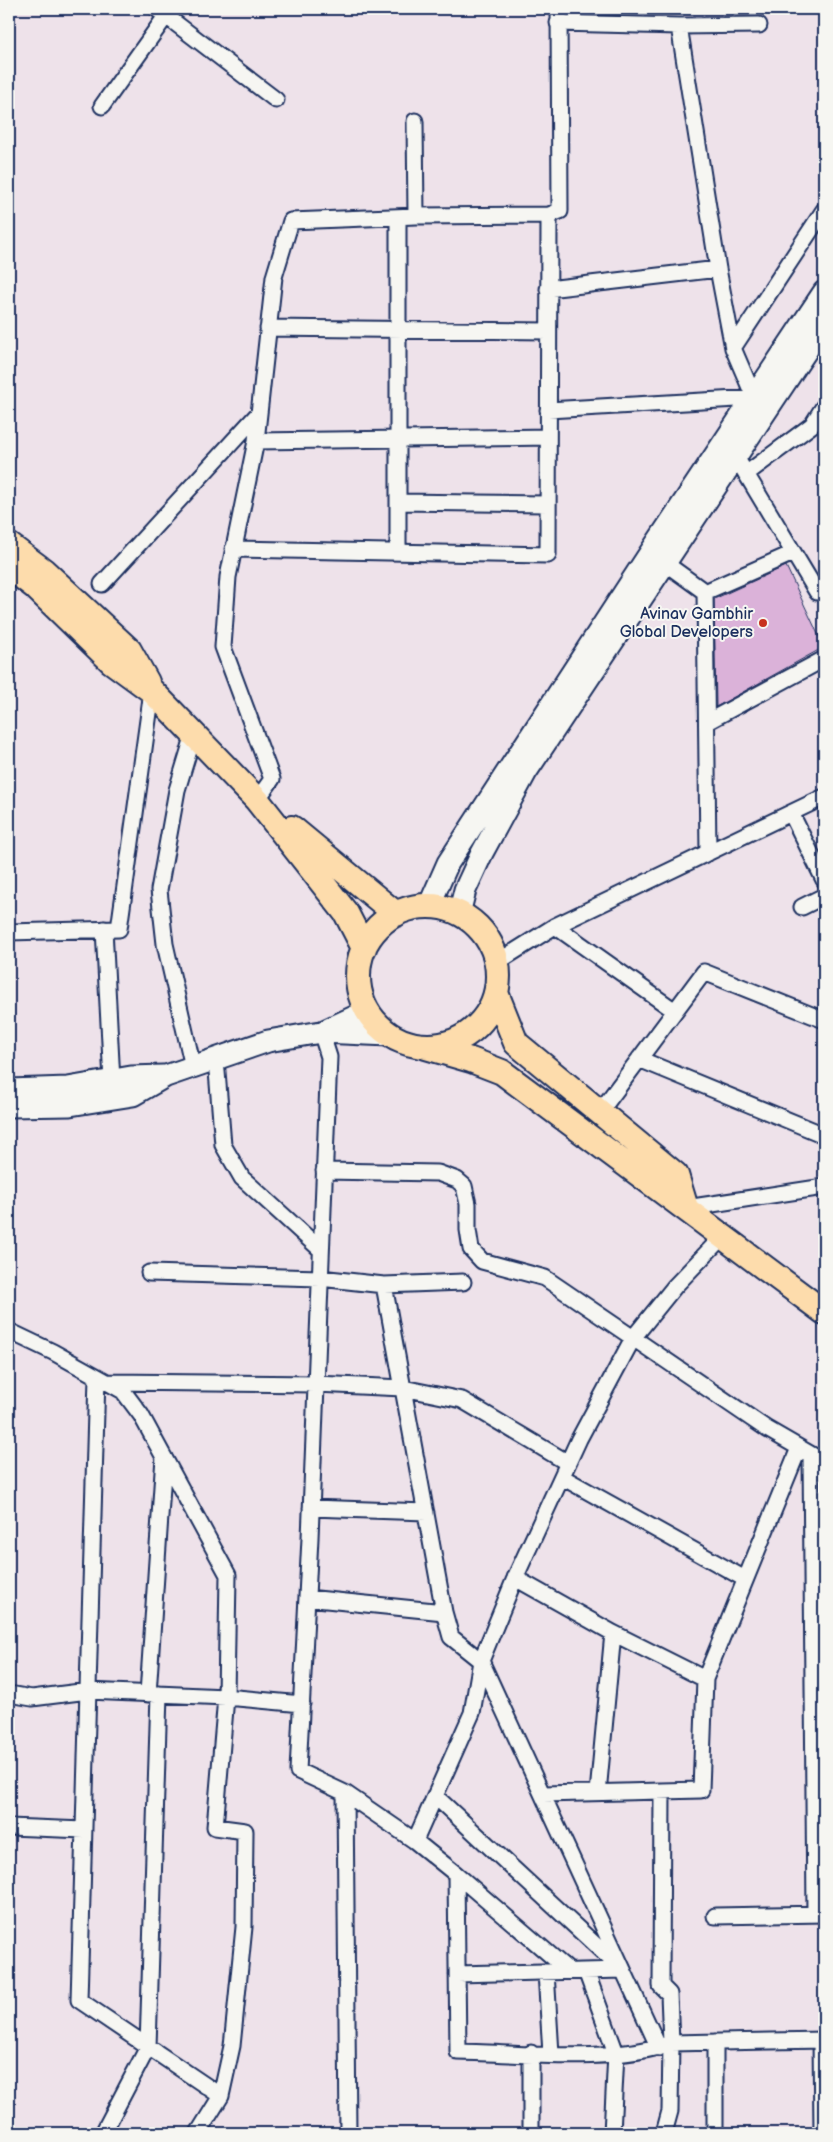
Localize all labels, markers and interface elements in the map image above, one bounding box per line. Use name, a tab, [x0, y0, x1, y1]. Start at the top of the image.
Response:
place label: Avinav Gambhir Global Developers	[620, 605, 753, 642]
marker: Avinav Gambhir Global Developers	[757, 617, 769, 629]

